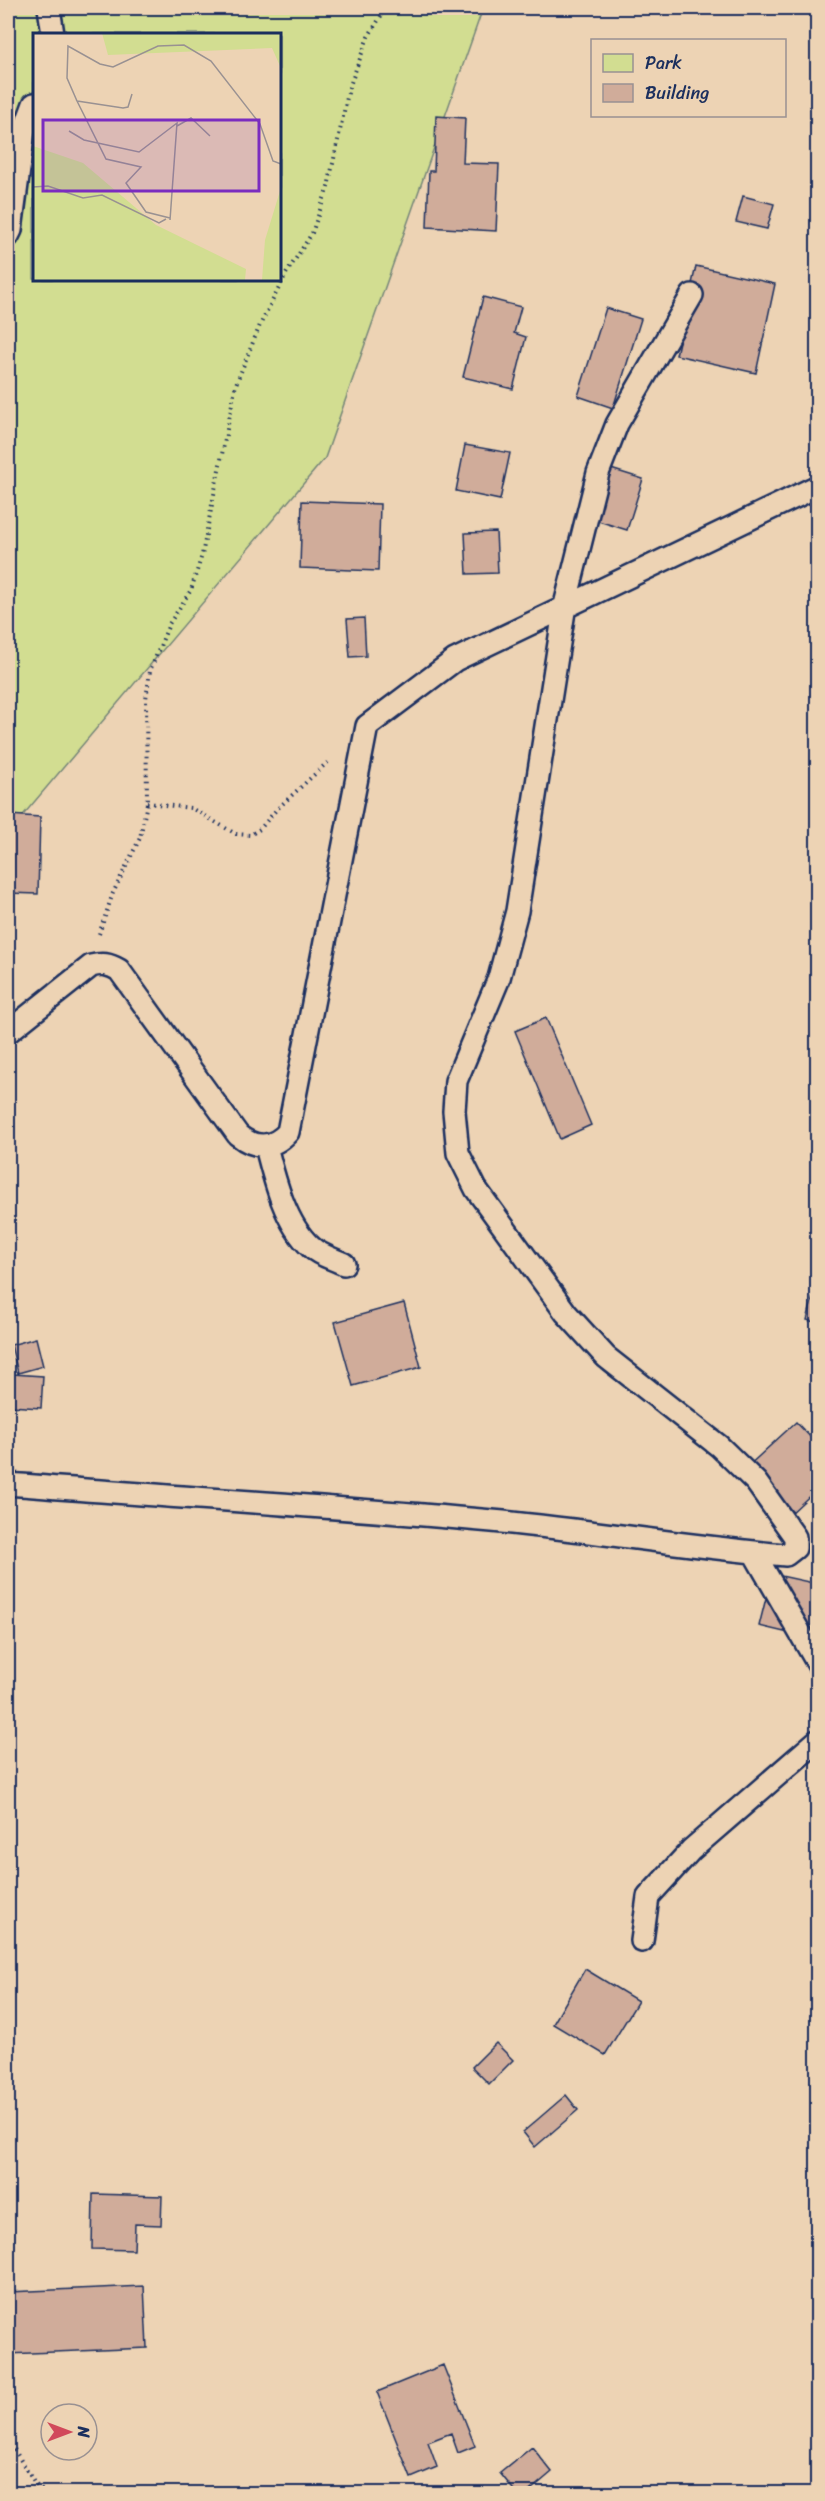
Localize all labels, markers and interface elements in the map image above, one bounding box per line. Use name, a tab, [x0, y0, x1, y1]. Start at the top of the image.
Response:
inset map	[33, 33, 280, 280]
legend	[591, 39, 786, 117]
text: Park	[645, 47, 682, 79]
text: Building	[645, 77, 709, 109]
north arrow	[39, 2402, 99, 2462]
text: N	[69, 2425, 98, 2438]

